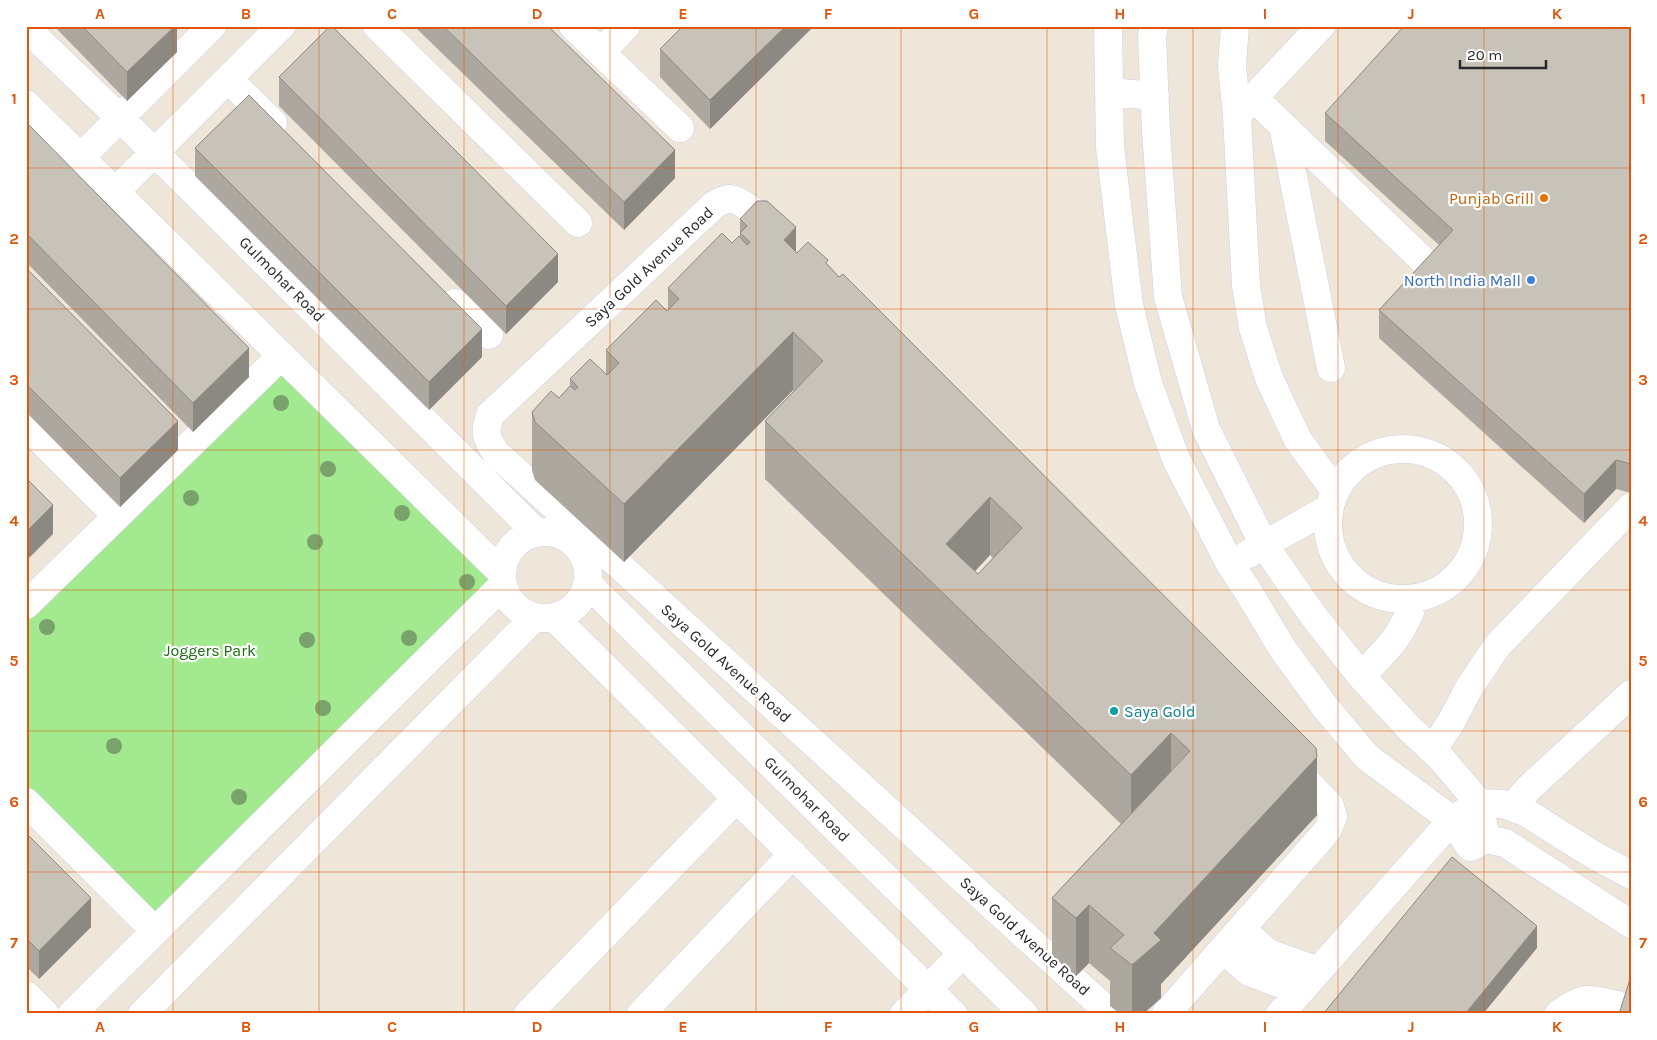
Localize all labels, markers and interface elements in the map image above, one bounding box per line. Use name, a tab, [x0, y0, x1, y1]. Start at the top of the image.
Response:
text: A	[95, 4, 105, 23]
text: B	[241, 4, 251, 23]
text: C	[387, 4, 397, 23]
text: D	[532, 4, 543, 23]
text: E	[678, 4, 688, 23]
text: F	[824, 4, 833, 23]
text: G	[969, 4, 979, 23]
text: H	[1114, 4, 1126, 23]
text: I	[1263, 4, 1267, 23]
text: J	[1407, 4, 1415, 23]
text: K	[1552, 4, 1563, 23]
scale bar	[1460, 38, 1546, 70]
text: 20 m	[1467, 46, 1502, 64]
text: 1	[11, 89, 17, 108]
text: 1	[1640, 89, 1646, 108]
place label: Punjab Grill	[1449, 189, 1534, 208]
marker: Punjab Grill	[1538, 192, 1550, 204]
street label: Saya Gold Avenue Road	[581, 203, 717, 331]
text: 2	[9, 229, 19, 248]
text: 2	[1638, 229, 1648, 248]
street label: Gulmohar Road	[235, 232, 329, 326]
place label: North India Mall	[1404, 271, 1521, 290]
marker: North India Mall	[1525, 274, 1537, 286]
text: 3	[9, 370, 19, 389]
text: 3	[1638, 370, 1648, 389]
text: 4	[9, 511, 19, 530]
text: 4	[1638, 511, 1648, 530]
street label: Saya Gold Avenue Road	[657, 600, 795, 726]
park label: Joggers Park	[164, 641, 256, 660]
text: 5	[9, 651, 19, 670]
text: 5	[1638, 651, 1648, 670]
place label: Saya Gold	[1124, 702, 1196, 721]
marker: Saya Gold	[1108, 705, 1120, 717]
street label: Gulmohar Road	[760, 752, 854, 846]
text: 6	[9, 792, 19, 811]
text: 6	[1638, 792, 1648, 811]
street label: Saya Gold Avenue Road	[956, 873, 1094, 999]
text: 7	[10, 933, 18, 952]
text: 7	[1639, 933, 1647, 952]
text: A	[95, 1017, 105, 1036]
text: B	[241, 1017, 251, 1036]
text: C	[387, 1017, 397, 1036]
text: D	[532, 1017, 543, 1036]
text: E	[678, 1017, 688, 1036]
text: F	[824, 1017, 833, 1036]
text: G	[969, 1017, 979, 1036]
text: H	[1114, 1017, 1126, 1036]
text: I	[1263, 1017, 1267, 1036]
text: J	[1407, 1017, 1415, 1036]
text: K	[1552, 1017, 1563, 1036]

